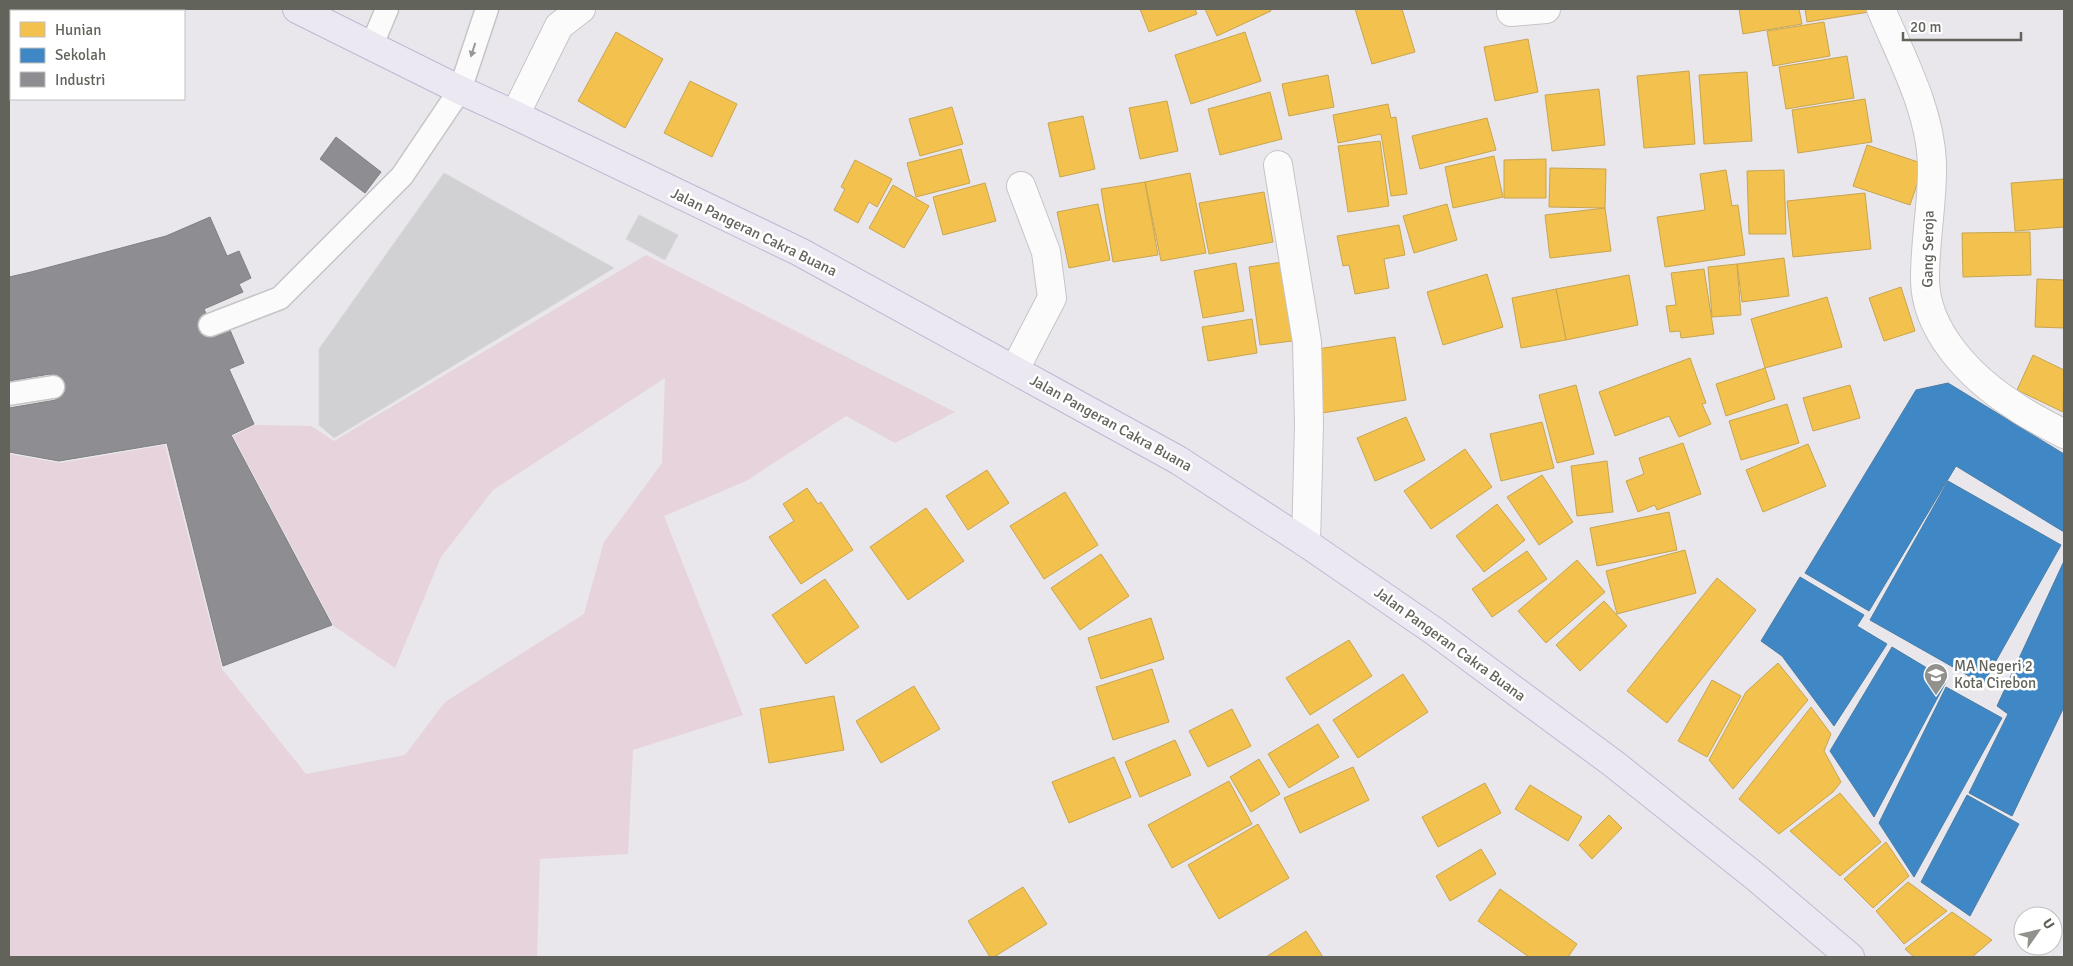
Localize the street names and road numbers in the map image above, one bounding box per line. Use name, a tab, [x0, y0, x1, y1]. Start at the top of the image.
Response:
street label: Jalan Pangeran Cakra Buana	[668, 184, 840, 280]
street label: Gang Seroja	[1918, 210, 1938, 288]
street label: Jalan Pangeran Cakra Buana	[1027, 371, 1195, 475]
street label: Jalan Pangeran Cakra Buana	[1371, 583, 1529, 705]

